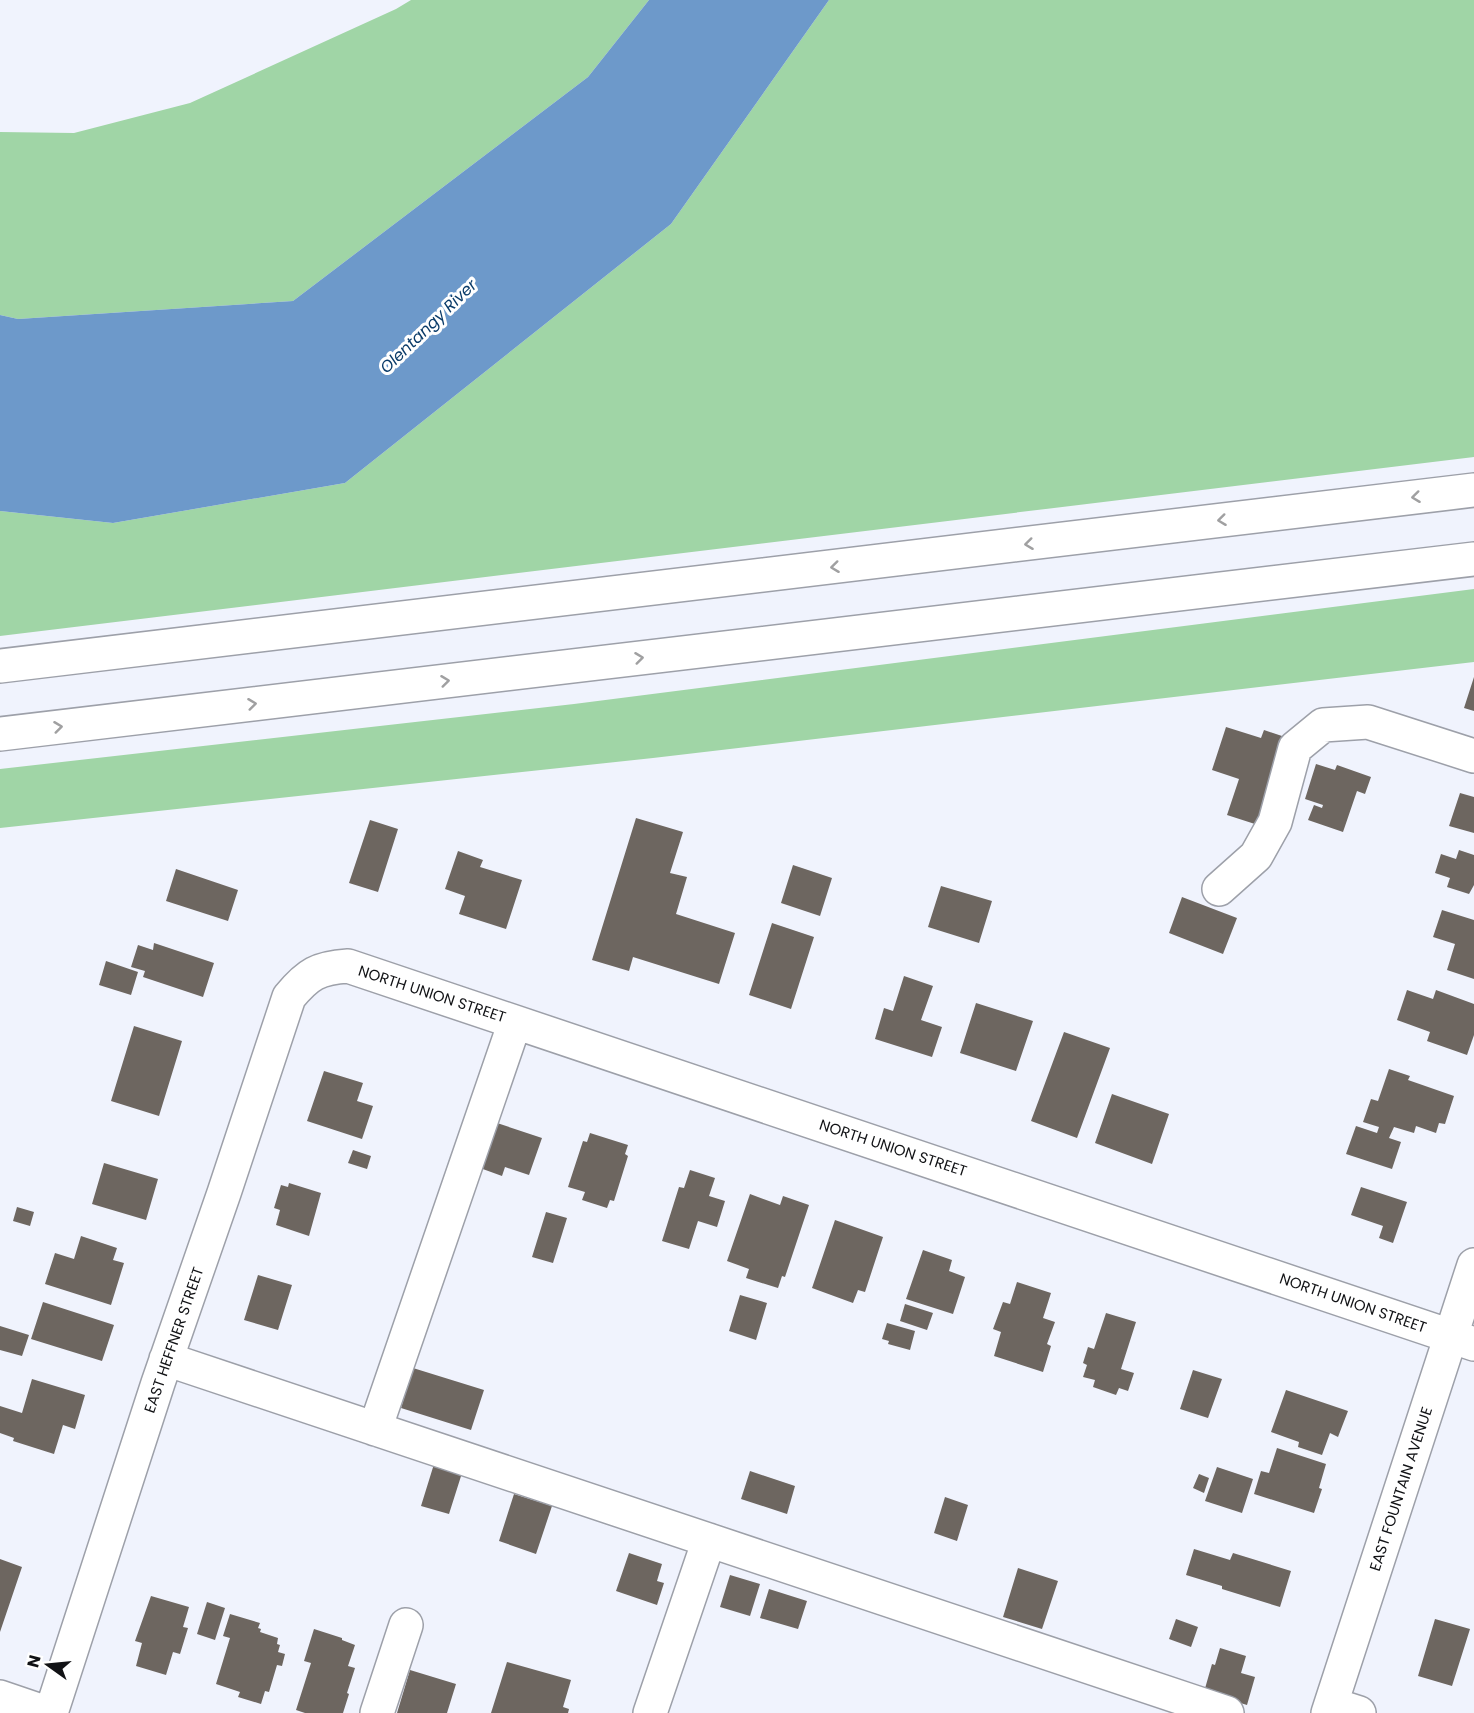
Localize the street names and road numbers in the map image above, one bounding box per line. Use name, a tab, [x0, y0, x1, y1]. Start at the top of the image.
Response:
street label: NORTH UNION STREET	[356, 960, 509, 1027]
street label: NORTH UNION STREET	[817, 1114, 970, 1181]
street label: EAST HEFFNER STREET	[139, 1264, 208, 1416]
street label: NORTH UNION STREET	[1277, 1267, 1429, 1338]
street label: EAST FOUNTAIN AVENUE	[1364, 1404, 1437, 1574]

